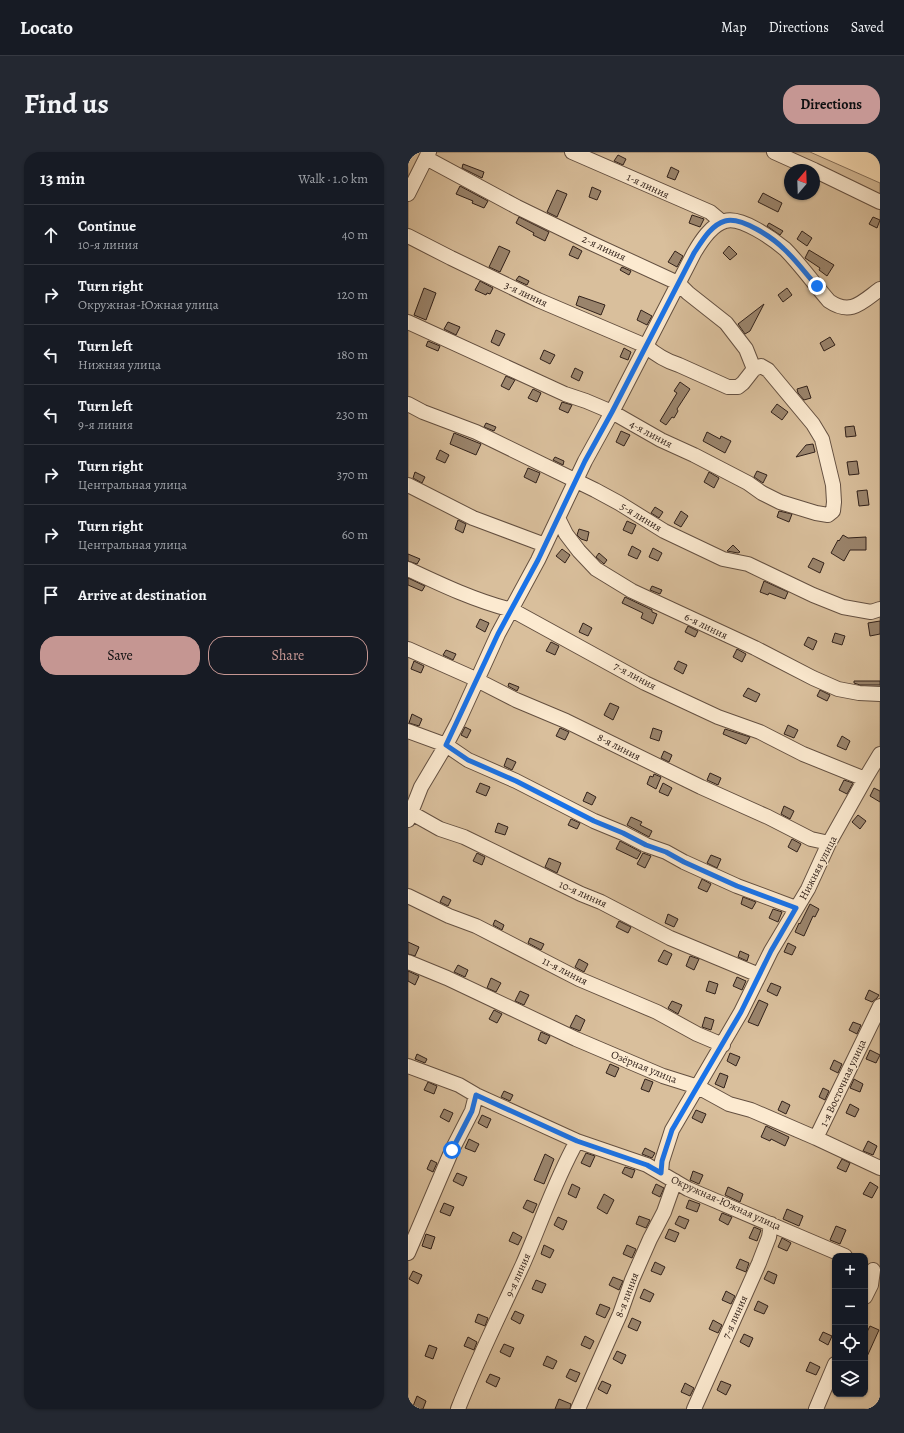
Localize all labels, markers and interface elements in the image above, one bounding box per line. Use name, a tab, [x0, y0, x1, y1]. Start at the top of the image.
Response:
text: Locato	[20, 15, 73, 41]
text: Map	[721, 18, 747, 37]
text: Directions	[769, 18, 829, 37]
text: Saved	[851, 18, 884, 37]
text: Find us	[24, 85, 109, 123]
button: Directions	[783, 85, 880, 124]
north arrow	[784, 164, 820, 200]
text: 13 min	[40, 167, 85, 190]
text: Walk · 1.0 km	[298, 170, 368, 187]
street label: 1-я линия	[624, 170, 672, 202]
text: Continue	[78, 216, 136, 236]
icon: ahead	[40, 224, 62, 246]
text: 40 m	[342, 226, 368, 243]
street label: 2-я линия	[580, 231, 628, 265]
text: 10-я линия	[78, 236, 138, 253]
text: Turn right	[78, 276, 143, 296]
street label: 3-я линия	[502, 277, 550, 311]
route end	[808, 277, 826, 295]
icon: right	[40, 284, 62, 306]
text: 120 m	[337, 286, 368, 303]
text: Окружная-Южная улица	[78, 296, 219, 313]
text: Turn left	[78, 336, 133, 356]
icon: left	[40, 344, 62, 366]
text: 180 m	[337, 346, 368, 363]
text: Нижняя улица	[78, 356, 161, 373]
text: Turn left	[78, 396, 133, 416]
icon: left	[40, 404, 62, 426]
text: 230 m	[336, 406, 368, 423]
text: 9-я линия	[78, 416, 133, 433]
street label: 4-я линия	[627, 416, 675, 452]
text: Turn right	[78, 456, 143, 476]
icon: right	[40, 464, 62, 486]
text: 370 m	[337, 466, 368, 483]
text: Центральная улица	[78, 476, 187, 493]
street label: 5-я линия	[617, 499, 665, 535]
text: Turn right	[78, 516, 143, 536]
icon: right	[40, 524, 62, 546]
text: 60 m	[342, 526, 368, 543]
text: Центральная улица	[78, 536, 187, 553]
icon: arrive	[40, 584, 62, 606]
text: Arrive at destination	[78, 585, 207, 605]
street label: 6-я линия	[682, 609, 730, 643]
button: Save	[40, 636, 200, 675]
button: Share	[208, 636, 368, 675]
street label: 7-я линия	[611, 659, 659, 693]
street label: 8-я линия	[595, 730, 643, 764]
street label: Нижняя улица	[795, 833, 841, 903]
street label: 10-я линия	[557, 877, 609, 911]
street label: 11-я линия	[540, 953, 590, 989]
street label: 1-я Восточная улица	[816, 1036, 870, 1129]
street label: Озёрная улица	[609, 1047, 680, 1087]
route start	[443, 1141, 461, 1159]
street label: Окружная-Южная улица	[669, 1172, 784, 1234]
street label: 9-я линия	[502, 1251, 534, 1299]
map controls	[832, 1253, 868, 1397]
button: +	[832, 1253, 868, 1289]
street label: 8-я линия	[612, 1270, 642, 1320]
button: −	[832, 1289, 868, 1325]
street label: 7-я линия	[719, 1293, 751, 1341]
button: locate	[832, 1325, 868, 1361]
button: layers	[832, 1361, 868, 1397]

